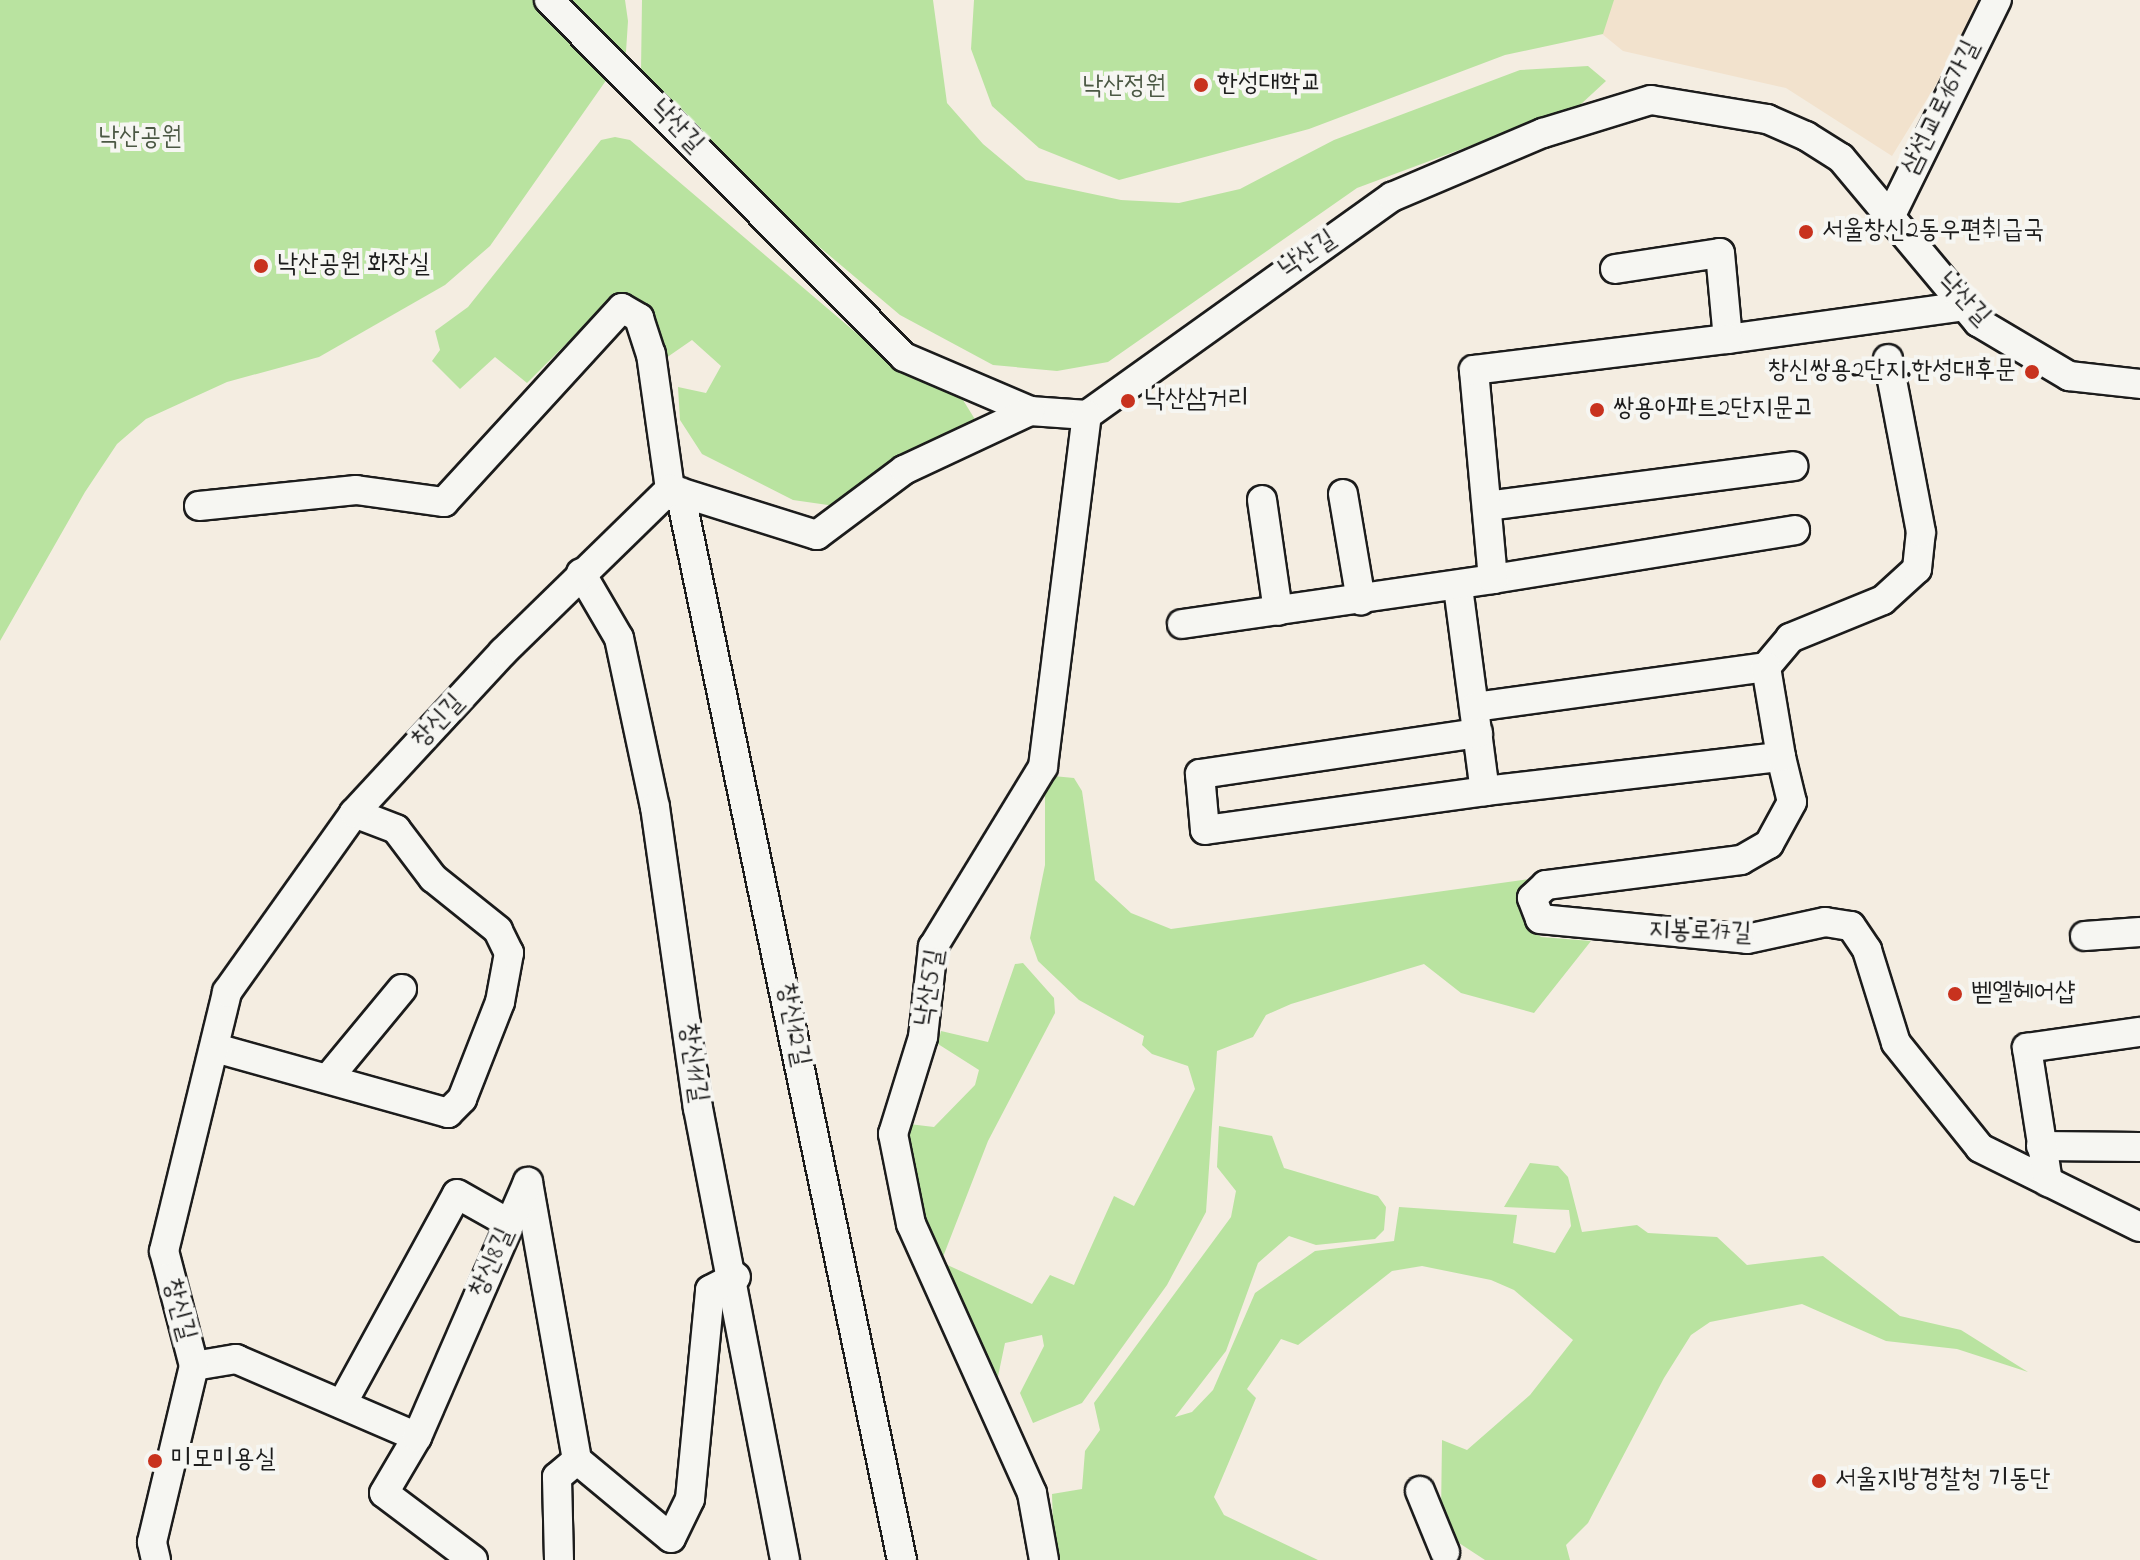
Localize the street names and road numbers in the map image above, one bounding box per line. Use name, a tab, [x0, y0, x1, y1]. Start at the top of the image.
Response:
street label: 삼선교로16가길	[1896, 36, 1988, 180]
street label: 낙산길	[643, 94, 709, 160]
street label: 낙산길	[1273, 225, 1343, 285]
street label: 낙산길	[1930, 267, 1996, 333]
street label: 창신길	[406, 688, 472, 756]
street label: 지봉로17길	[1648, 916, 1752, 950]
street label: 낙산5길	[910, 947, 952, 1029]
street label: 창신12길	[769, 981, 815, 1069]
street label: 창신11길	[671, 1022, 713, 1104]
street label: 창신8길	[464, 1224, 522, 1302]
street label: 창신길	[155, 1276, 201, 1344]

